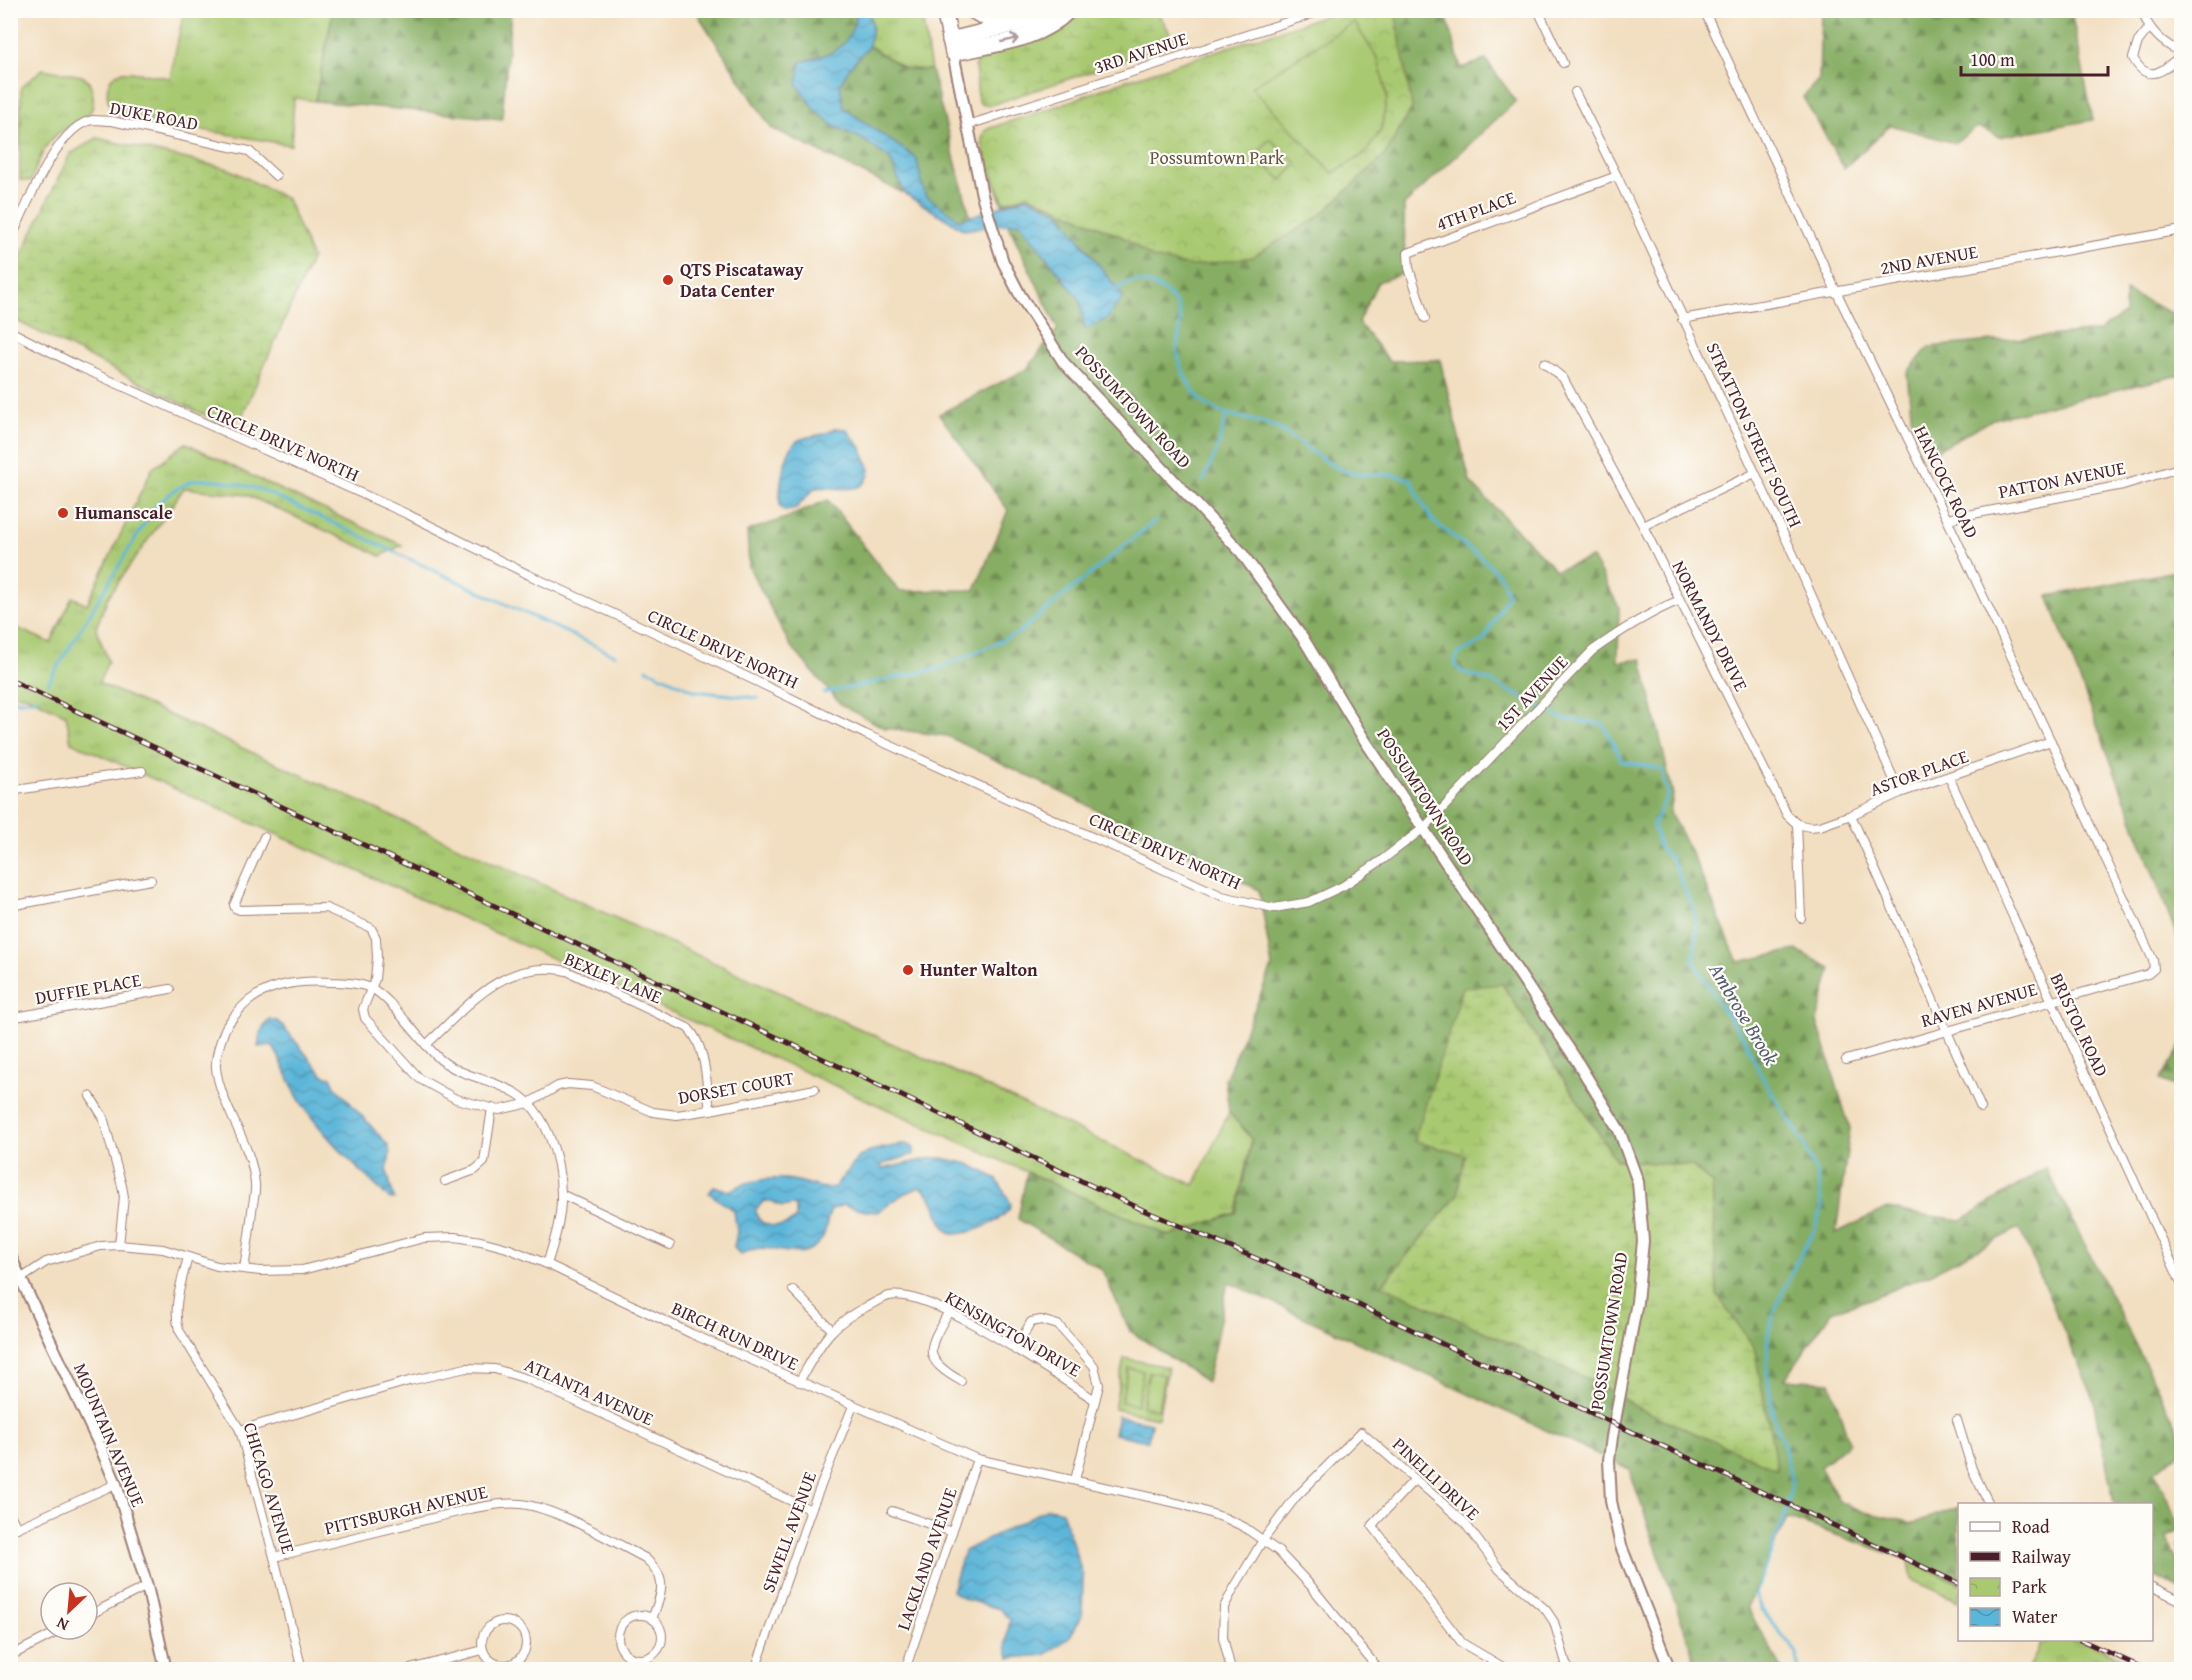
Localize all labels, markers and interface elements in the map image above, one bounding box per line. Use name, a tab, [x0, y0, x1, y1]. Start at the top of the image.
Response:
street label: 3RD AVENUE	[1091, 25, 1191, 80]
one-way arrow	[1000, 34, 1019, 45]
scale bar	[1961, 39, 2108, 77]
text: 100 m	[1970, 46, 2015, 73]
street label: DUKE ROAD	[108, 94, 200, 137]
park label: Possumtown Park	[1150, 144, 1285, 171]
street label: 4TH PLACE	[1432, 184, 1519, 237]
street label: 2ND AVENUE	[1878, 238, 1980, 281]
place label: QTS Piscataway Data Center	[680, 256, 804, 304]
marker: QTS Piscataway Data Center	[661, 273, 675, 287]
street label: STRATTON STREET SOUTH	[1700, 338, 1809, 532]
street label: POSSUMTOWN ROAD	[1069, 339, 1198, 474]
street label: CIRCLE DRIVE NORTH	[203, 397, 364, 488]
street label: HANCOCK ROAD	[1907, 421, 1985, 543]
street label: PATTON AVENUE	[1996, 454, 2128, 505]
place label: Humanscale	[75, 499, 173, 526]
marker: Humanscale	[56, 506, 70, 520]
street label: NORMANDY DRIVE	[1666, 556, 1755, 696]
street label: CIRCLE DRIVE NORTH	[643, 602, 803, 695]
street label: 1ST AVENUE	[1489, 649, 1574, 736]
street label: POSSUMTOWN ROAD	[1371, 722, 1480, 871]
street label: ASTOR PLACE	[1866, 742, 1972, 803]
street label: CIRCLE DRIVE NORTH	[1085, 805, 1246, 896]
street label: BEXLEY LANE	[560, 945, 666, 1010]
place label: Hunter Walton	[920, 956, 1038, 983]
water label: Ambrose Brook	[1702, 956, 1787, 1071]
marker: Hunter Walton	[901, 963, 915, 977]
street label: DUFFIE PLACE	[33, 966, 143, 1011]
street label: BRISTOL ROAD	[2044, 969, 2115, 1081]
street label: RAVEN AVENUE	[1918, 975, 2040, 1034]
street label: DORSET COURT	[676, 1064, 796, 1111]
street label: POSSUMTOWN ROAD	[1583, 1250, 1634, 1412]
street label: KENSINGTON DRIVE	[940, 1284, 1086, 1383]
street label: BIRCH RUN DRIVE	[667, 1294, 803, 1377]
street label: ATLANTA AVENUE	[520, 1351, 658, 1432]
street label: MOUNTAIN AVENUE	[67, 1359, 152, 1511]
street label: CHICAGO AVENUE	[237, 1419, 302, 1557]
street label: PINELLI DRIVE	[1387, 1431, 1486, 1526]
street label: SEWELL AVENUE	[754, 1468, 823, 1596]
street label: PITTSBURGH AVENUE	[322, 1478, 490, 1541]
street label: LACKLAND AVENUE	[889, 1484, 964, 1634]
legend	[1958, 1503, 2153, 1641]
text: Road	[2012, 1513, 2050, 1540]
text: Railway	[2012, 1543, 2071, 1570]
text: Park	[2012, 1573, 2048, 1600]
north arrow	[39, 1581, 99, 1641]
text: Water	[2012, 1603, 2058, 1630]
text: N	[52, 1611, 72, 1638]

